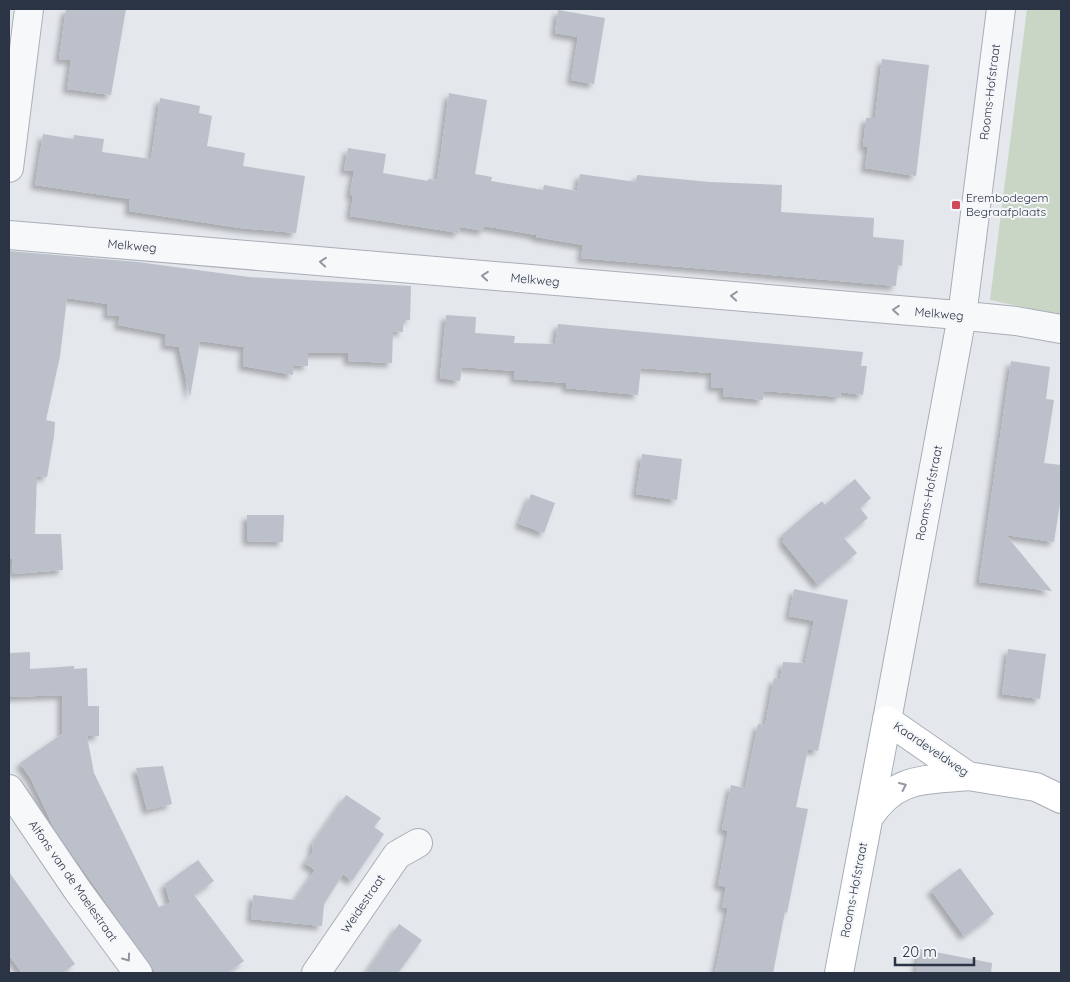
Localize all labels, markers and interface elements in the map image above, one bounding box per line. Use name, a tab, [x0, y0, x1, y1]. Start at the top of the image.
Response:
street label: Rooms-Hofstraat	[976, 43, 1003, 141]
place label: Erembodegem Begraafplaats	[966, 190, 1048, 219]
marker: Erembodegem Begraafplaats	[950, 199, 962, 211]
street label: Melkweg	[107, 236, 157, 255]
one-way arrow	[319, 257, 327, 268]
one-way arrow	[481, 270, 489, 281]
street label: Melkweg	[510, 270, 560, 289]
one-way arrow	[730, 291, 738, 302]
street label: Melkweg	[914, 304, 964, 323]
one-way arrow	[892, 305, 900, 316]
street label: Rooms-Hofstraat	[912, 444, 945, 542]
street label: Kaardeveldweg	[891, 718, 972, 779]
one-way arrow	[898, 782, 907, 792]
street label: Alfons van de Maelestraat	[26, 817, 121, 944]
street label: Rooms-Hofstraat	[837, 841, 870, 939]
street label: Weidestraat	[337, 871, 388, 936]
scale bar	[895, 934, 974, 966]
text: 20 m	[902, 942, 937, 961]
one-way arrow	[121, 952, 129, 961]

